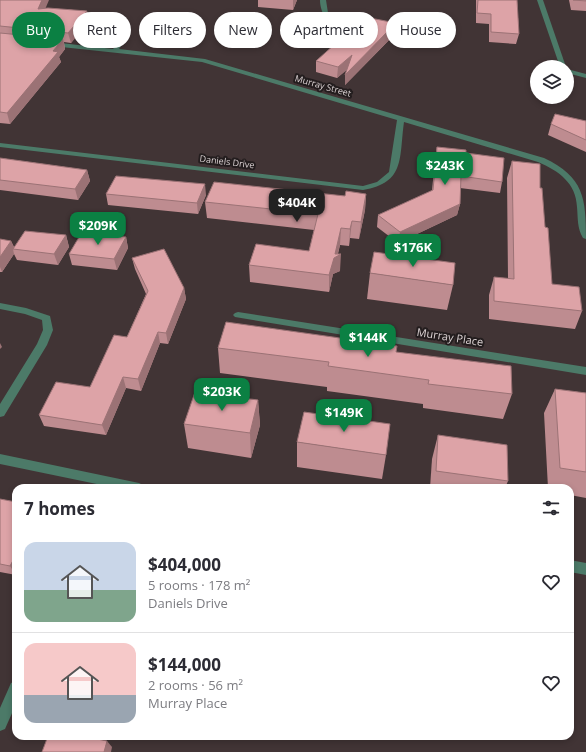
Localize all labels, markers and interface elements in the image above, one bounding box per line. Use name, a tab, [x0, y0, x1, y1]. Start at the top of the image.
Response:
chip: Buy	[12, 12, 65, 48]
chip: Rent	[73, 12, 131, 48]
chip: Filters	[139, 12, 206, 48]
chip: New	[214, 12, 272, 48]
chip: Apartment	[280, 12, 378, 48]
chip: House	[386, 12, 456, 48]
map controls	[530, 60, 574, 104]
button: layers	[530, 60, 574, 104]
street label: Murray Street	[293, 71, 353, 100]
street label: Daniels Drive	[199, 152, 255, 171]
pin: $243K	[417, 152, 473, 186]
text: $243K	[426, 156, 464, 174]
pin: $404K	[269, 189, 325, 223]
text: $404K	[278, 193, 316, 211]
pin: $209K	[70, 212, 126, 246]
text: $209K	[79, 216, 117, 234]
pin: $176K	[385, 234, 441, 268]
text: $176K	[394, 238, 432, 256]
pin: $144K	[340, 324, 396, 358]
street label: Murray Place	[416, 324, 484, 349]
text: $144K	[349, 328, 387, 346]
pin: $203K	[194, 378, 250, 412]
text: $203K	[203, 382, 241, 400]
pin: $149K	[316, 399, 372, 433]
text: $149K	[325, 403, 363, 421]
text: 7 homes	[24, 497, 95, 520]
icon: filters	[540, 497, 562, 519]
text: $404,000	[148, 553, 221, 576]
icon: home	[56, 558, 104, 606]
icon: heart	[540, 571, 562, 593]
text: 5 rooms · 178 m²	[148, 576, 250, 594]
text: Daniels Drive	[148, 594, 228, 612]
text: $144,000	[148, 653, 221, 676]
icon: home	[56, 659, 104, 707]
icon: heart	[540, 672, 562, 694]
text: 2 rooms · 56 m²	[148, 676, 243, 694]
text: Murray Place	[148, 694, 227, 712]

